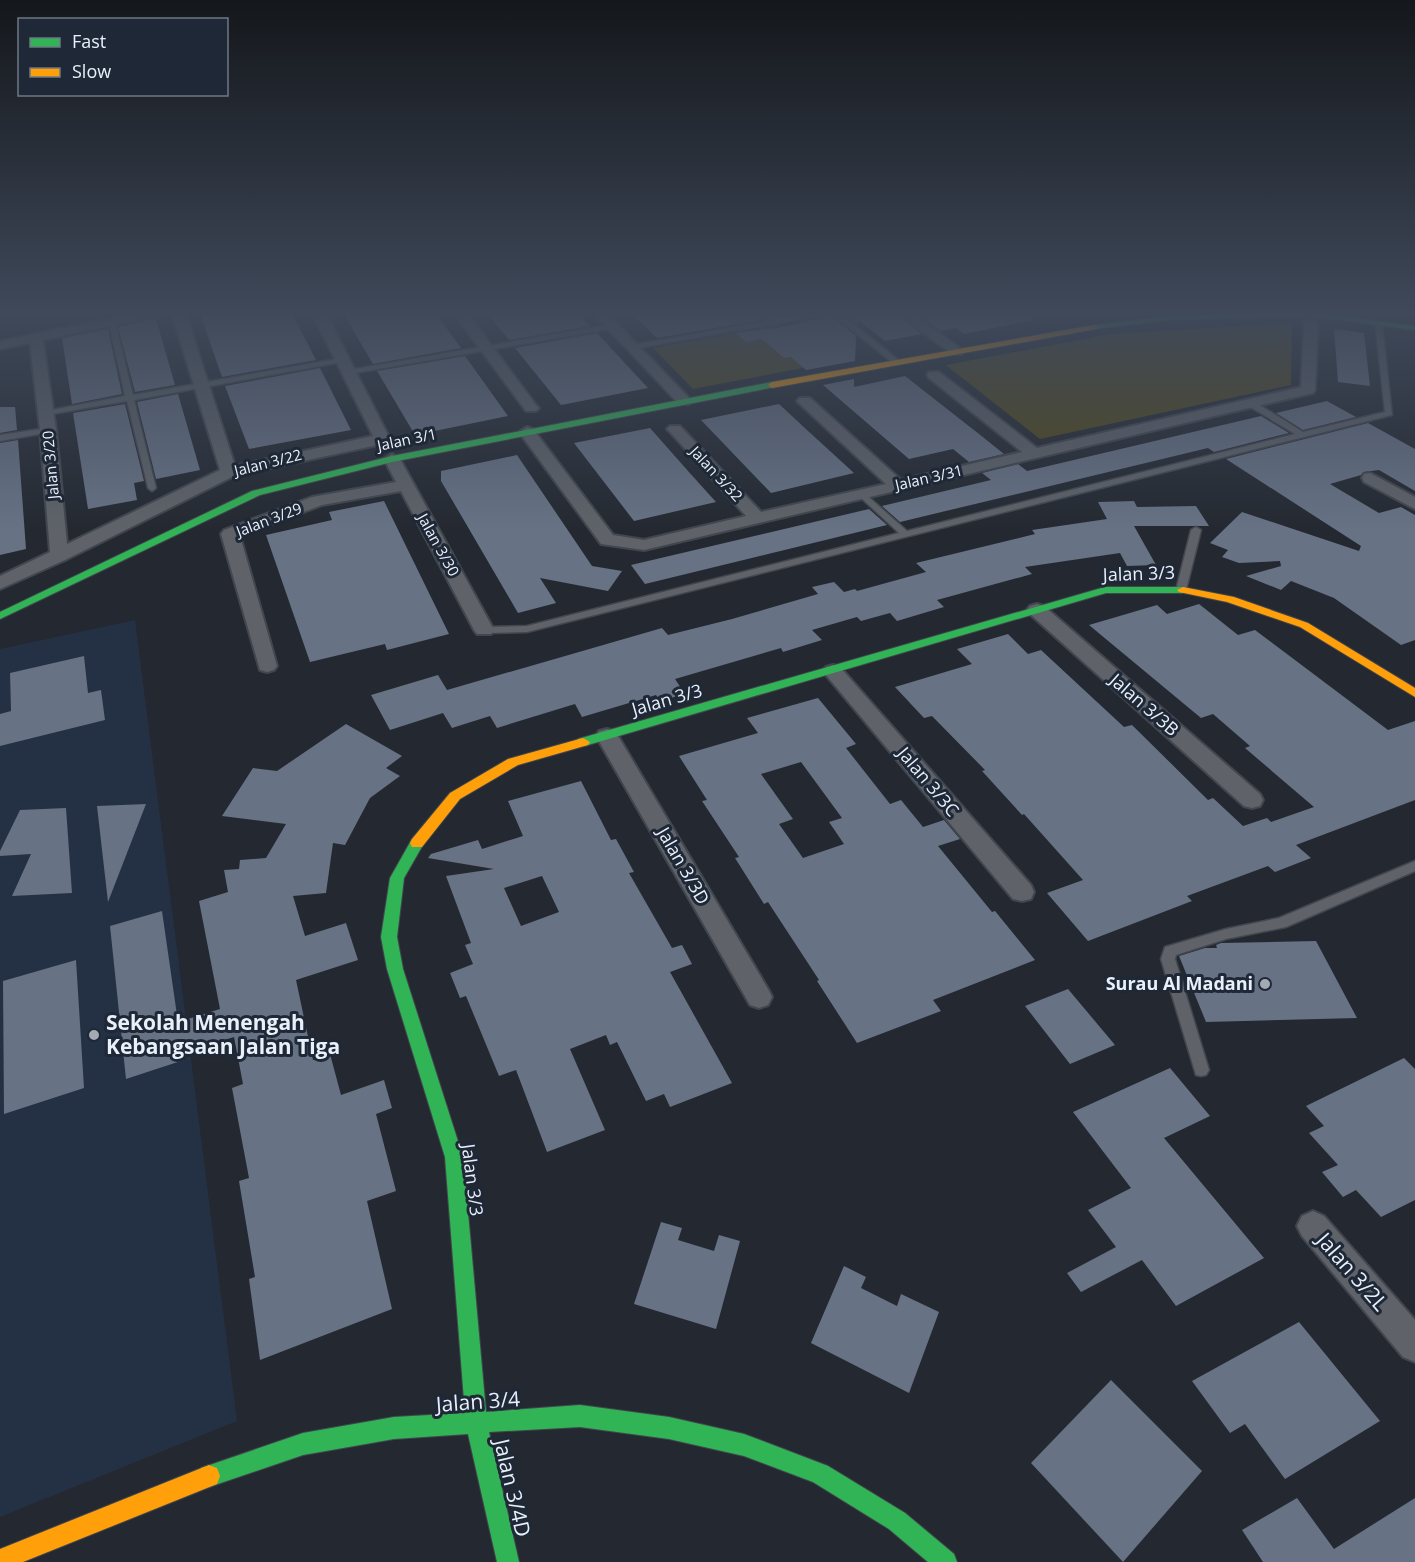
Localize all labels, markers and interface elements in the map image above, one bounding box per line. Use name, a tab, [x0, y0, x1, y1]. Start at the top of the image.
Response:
legend	[18, 18, 228, 96]
text: Fast	[72, 29, 106, 53]
text: Slow	[72, 59, 111, 83]
street label: Jalan 3/1	[373, 423, 438, 455]
street label: Jalan 3/20	[37, 430, 63, 502]
street label: Jalan 3/32	[685, 440, 748, 505]
street label: Jalan 3/22	[230, 444, 304, 481]
street label: Jalan 3/31	[891, 460, 965, 495]
street label: Jalan 3/29	[231, 497, 304, 541]
street label: Jalan 3/30	[412, 508, 464, 579]
street label: Jalan 3/3	[1100, 560, 1176, 586]
street label: Jalan 3/3B	[1104, 666, 1184, 741]
street label: Jalan 3/3	[627, 678, 705, 721]
street label: Jalan 3/3C	[891, 740, 965, 821]
street label: Jalan 3/3D	[651, 821, 716, 908]
place label: Surau Al Madani	[1106, 971, 1253, 995]
marker: Surau Al Madani	[1258, 977, 1272, 991]
place label: Sekolah Menengah Kebangsaan Jalan Tiga	[106, 1008, 340, 1060]
marker: Sekolah Menengah Kebangsaan Jalan Tiga	[87, 1028, 101, 1042]
street label: Jalan 3/3	[456, 1141, 489, 1217]
street label: Jalan 3/2L	[1310, 1225, 1395, 1317]
street label: Jalan 3/4	[433, 1384, 521, 1418]
street label: Jalan 3/4D	[488, 1434, 538, 1539]

